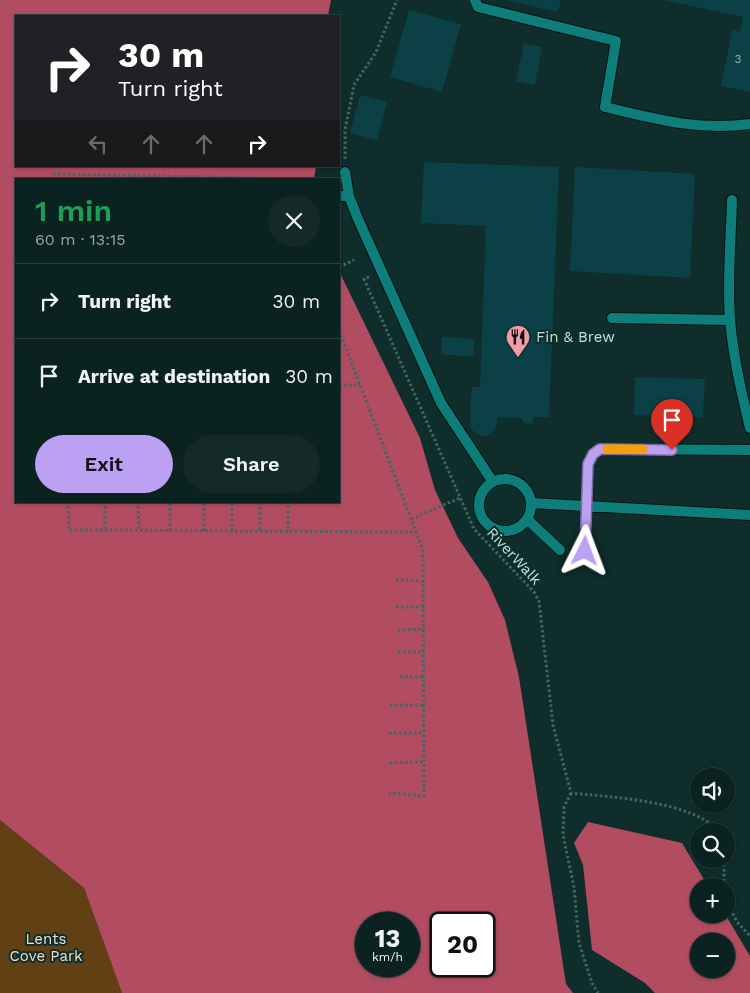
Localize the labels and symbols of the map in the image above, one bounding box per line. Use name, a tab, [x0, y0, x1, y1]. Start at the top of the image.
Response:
house number: 3	[735, 52, 742, 66]
restaurant icon: Fin & Brew	[505, 324, 531, 358]
place label: Fin & Brew	[536, 328, 615, 346]
pin	[651, 399, 693, 450]
street label: RiverWalk	[483, 524, 545, 589]
position arrow	[558, 524, 610, 576]
speed limit sign: 20	[430, 912, 495, 977]
park label: Lents Cove Park	[9, 930, 83, 965]

